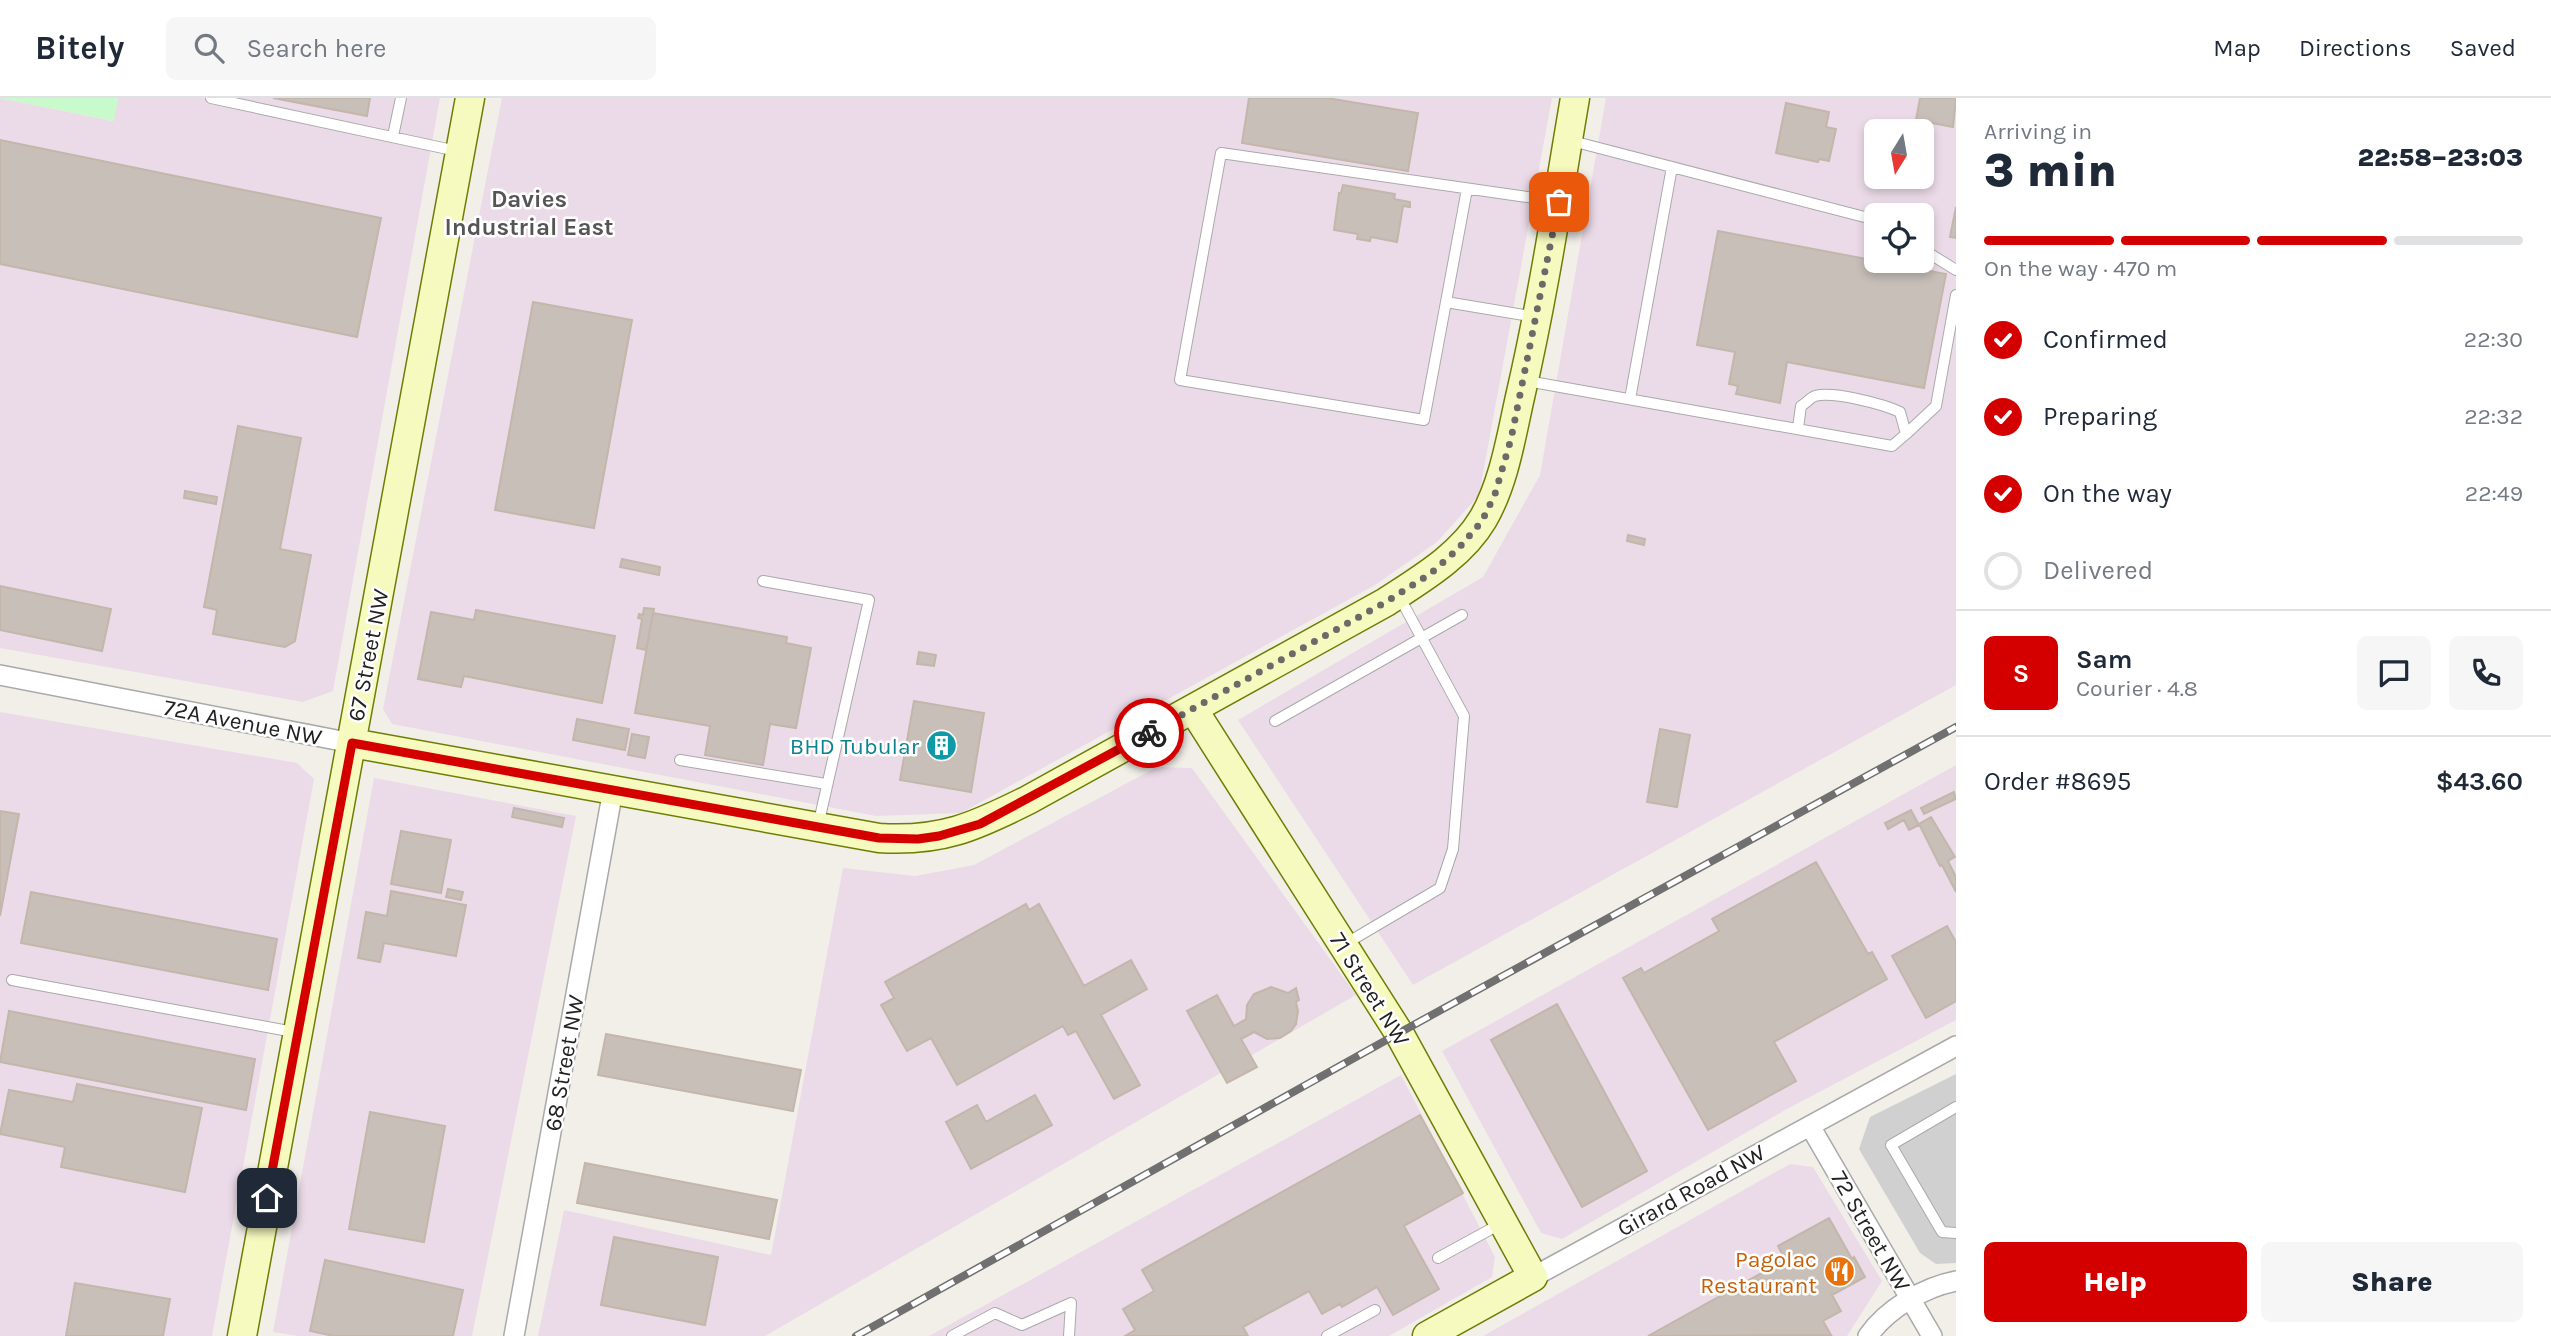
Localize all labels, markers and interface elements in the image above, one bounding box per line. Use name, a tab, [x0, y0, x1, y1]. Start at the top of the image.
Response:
search box	[166, 17, 656, 80]
text: Bitely	[35, 29, 124, 67]
icon: search	[190, 29, 228, 67]
text: Search here	[246, 33, 386, 64]
text: Map	[2213, 34, 2261, 62]
text: Directions	[2299, 34, 2412, 62]
text: Saved	[2450, 34, 2516, 62]
text: Arriving in	[1984, 118, 2092, 145]
north arrow	[1864, 119, 1934, 189]
map controls	[1864, 119, 1934, 273]
text: 22:58–23:03	[2358, 142, 2523, 173]
text: 3 min	[1984, 144, 2117, 198]
pin	[1529, 172, 1589, 232]
icon: bag	[1540, 183, 1578, 221]
district label: Davies Industrial East	[444, 185, 614, 241]
button: locate	[1864, 203, 1934, 273]
text: On the way · 470 m	[1984, 255, 2177, 282]
icon: check	[1984, 321, 2022, 359]
text: Confirmed	[2043, 324, 2168, 355]
text: 22:30	[2464, 326, 2523, 353]
icon: check	[1984, 398, 2022, 436]
text: Preparing	[2043, 401, 2157, 432]
text: 22:32	[2464, 403, 2523, 430]
icon: check	[1984, 475, 2022, 513]
text: On the way	[2043, 478, 2172, 509]
text: 22:49	[2465, 480, 2523, 507]
text: Delivered	[2043, 555, 2153, 586]
street label: 67 Street NW	[342, 586, 395, 724]
button: chat	[2357, 636, 2431, 710]
button: phone	[2449, 636, 2523, 710]
text: Sam	[2076, 644, 2132, 675]
text: S	[2013, 658, 2029, 689]
text: Courier · 4.8	[2076, 675, 2198, 702]
street label: 72A Avenue NW	[162, 694, 325, 751]
courier	[1114, 698, 1184, 768]
icon: bike	[1130, 714, 1168, 752]
building icon: BHD Tubular	[925, 729, 959, 763]
place label: BHD Tubular	[790, 733, 920, 760]
text: Order #8695	[1984, 766, 2131, 797]
text: $43.60	[2436, 766, 2523, 797]
street label: 71 Street NW	[1324, 928, 1415, 1051]
street label: 68 Street NW	[539, 993, 590, 1133]
street label: Girard Road NW	[1613, 1138, 1770, 1242]
street label: 72 Street NW	[1825, 1166, 1916, 1297]
pin	[237, 1168, 297, 1228]
icon: home	[248, 1179, 286, 1217]
button: Help	[1984, 1242, 2247, 1322]
button: Share	[2261, 1242, 2523, 1322]
place label: Pagolac Restaurant	[1700, 1246, 1817, 1299]
restaurant icon: Pagolac Restaurant	[1823, 1255, 1857, 1289]

